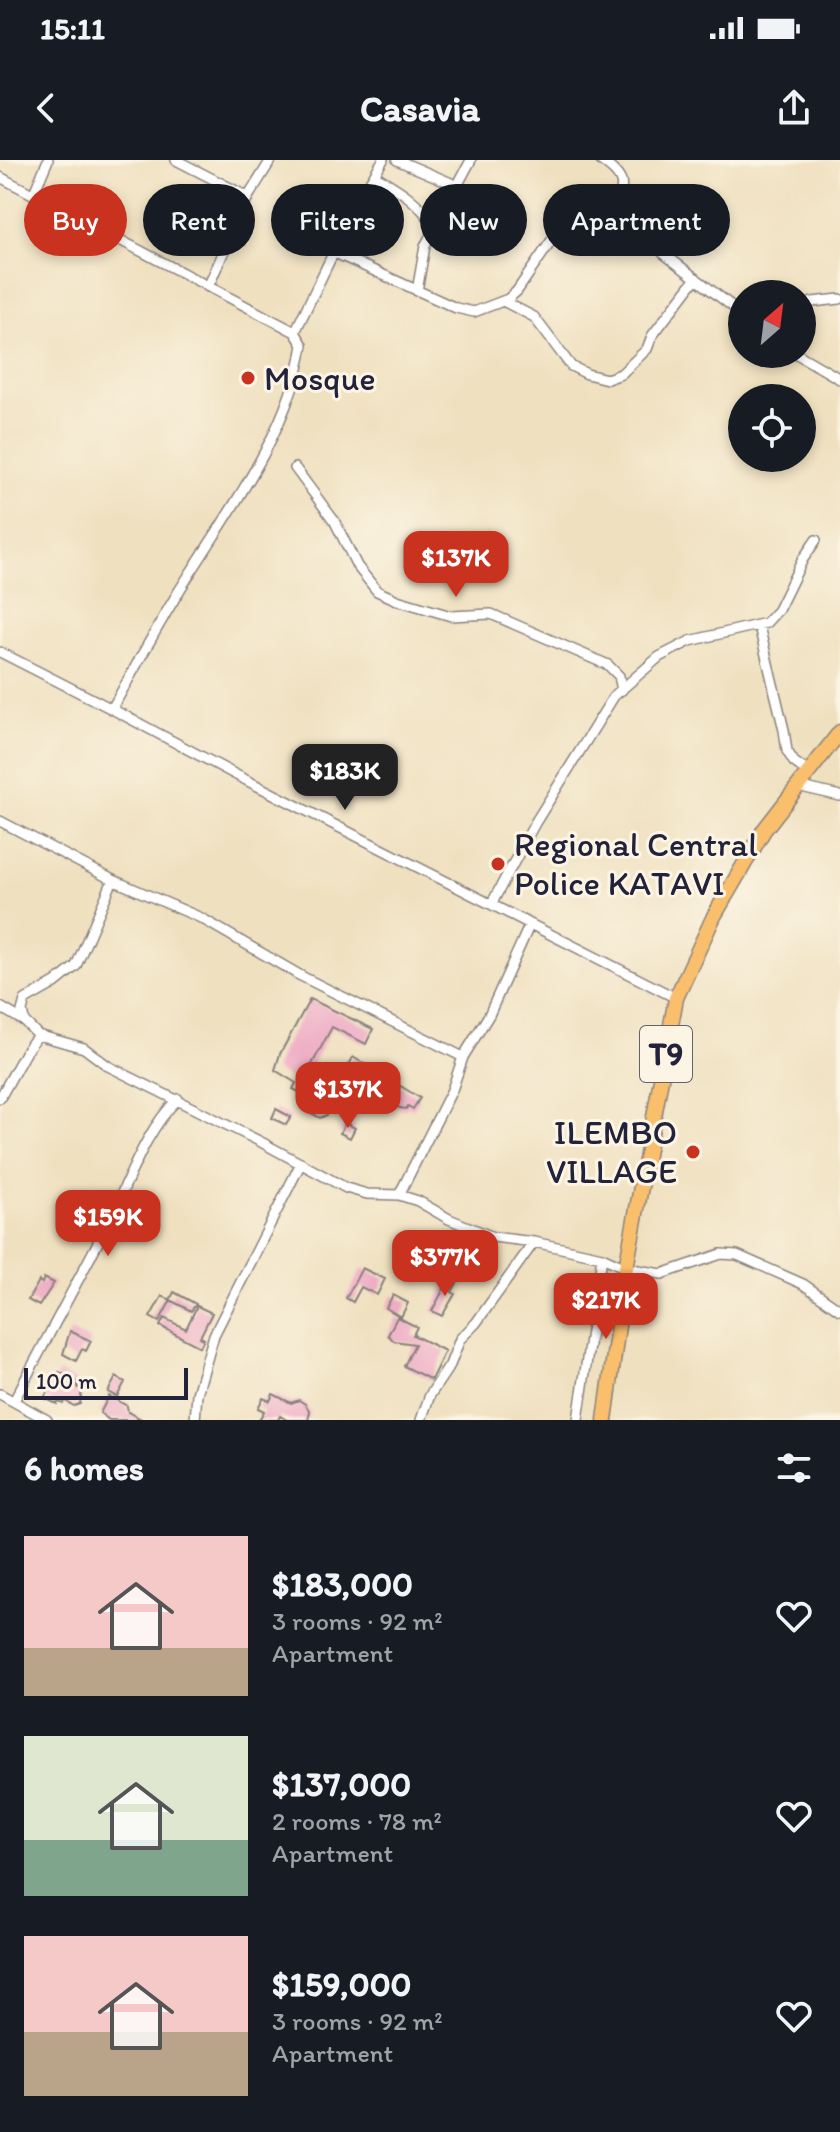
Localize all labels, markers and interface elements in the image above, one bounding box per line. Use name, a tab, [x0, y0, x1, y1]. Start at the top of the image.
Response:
text: 15:11	[40, 10, 105, 47]
icon: back	[24, 86, 68, 130]
icon: share	[772, 86, 816, 130]
text: Casavia	[360, 87, 480, 130]
chip: Buy	[24, 184, 127, 256]
chip: Rent	[143, 184, 255, 256]
chip: Filters	[271, 184, 404, 256]
chip: New	[420, 184, 527, 256]
chip: Apartment	[543, 184, 730, 256]
north arrow	[728, 280, 816, 368]
map controls	[728, 280, 816, 472]
place label: Mosque	[264, 358, 376, 399]
marker: Mosque	[239, 369, 257, 387]
button: locate	[728, 384, 816, 472]
pin: $137K	[400, 531, 512, 599]
text: $137K	[422, 541, 490, 573]
pin: $183K	[289, 744, 401, 812]
text: $183K	[310, 754, 380, 786]
place label: Regional Central Police KATAVI	[514, 824, 758, 904]
marker: Regional Central Police KATAVI	[489, 855, 507, 873]
road number: T9	[640, 1026, 692, 1082]
pin: $137K	[292, 1062, 404, 1130]
text: $137K	[314, 1072, 382, 1104]
place label: ILEMBO VILLAGE	[546, 1112, 677, 1192]
marker: ILEMBO VILLAGE	[684, 1143, 702, 1161]
pin: $159K	[52, 1190, 164, 1258]
text: $159K	[73, 1200, 143, 1232]
pin: $377K	[389, 1230, 501, 1298]
text: $377K	[410, 1240, 480, 1272]
pin: $217K	[550, 1273, 662, 1341]
text: $217K	[572, 1283, 640, 1315]
scale bar	[24, 1364, 188, 1400]
text: 100 m	[36, 1368, 97, 1395]
icon: filters	[772, 1446, 816, 1490]
text: 6 homes	[24, 1448, 144, 1489]
text: $183,000	[272, 1564, 413, 1605]
icon: home	[88, 1568, 184, 1664]
icon: heart	[772, 1594, 816, 1638]
text: 3 rooms · 92 m²	[272, 1605, 443, 1637]
text: Apartment	[272, 1637, 393, 1669]
text: $137,000	[272, 1764, 411, 1805]
icon: home	[88, 1768, 184, 1864]
icon: heart	[772, 1794, 816, 1838]
text: 2 rooms · 78 m²	[272, 1805, 442, 1837]
text: Apartment	[272, 1837, 393, 1869]
text: $159,000	[272, 1964, 412, 2005]
icon: home	[88, 1968, 184, 2064]
icon: heart	[772, 1994, 816, 2038]
text: 3 rooms · 92 m²	[272, 2005, 443, 2037]
text: Apartment	[272, 2037, 393, 2069]

